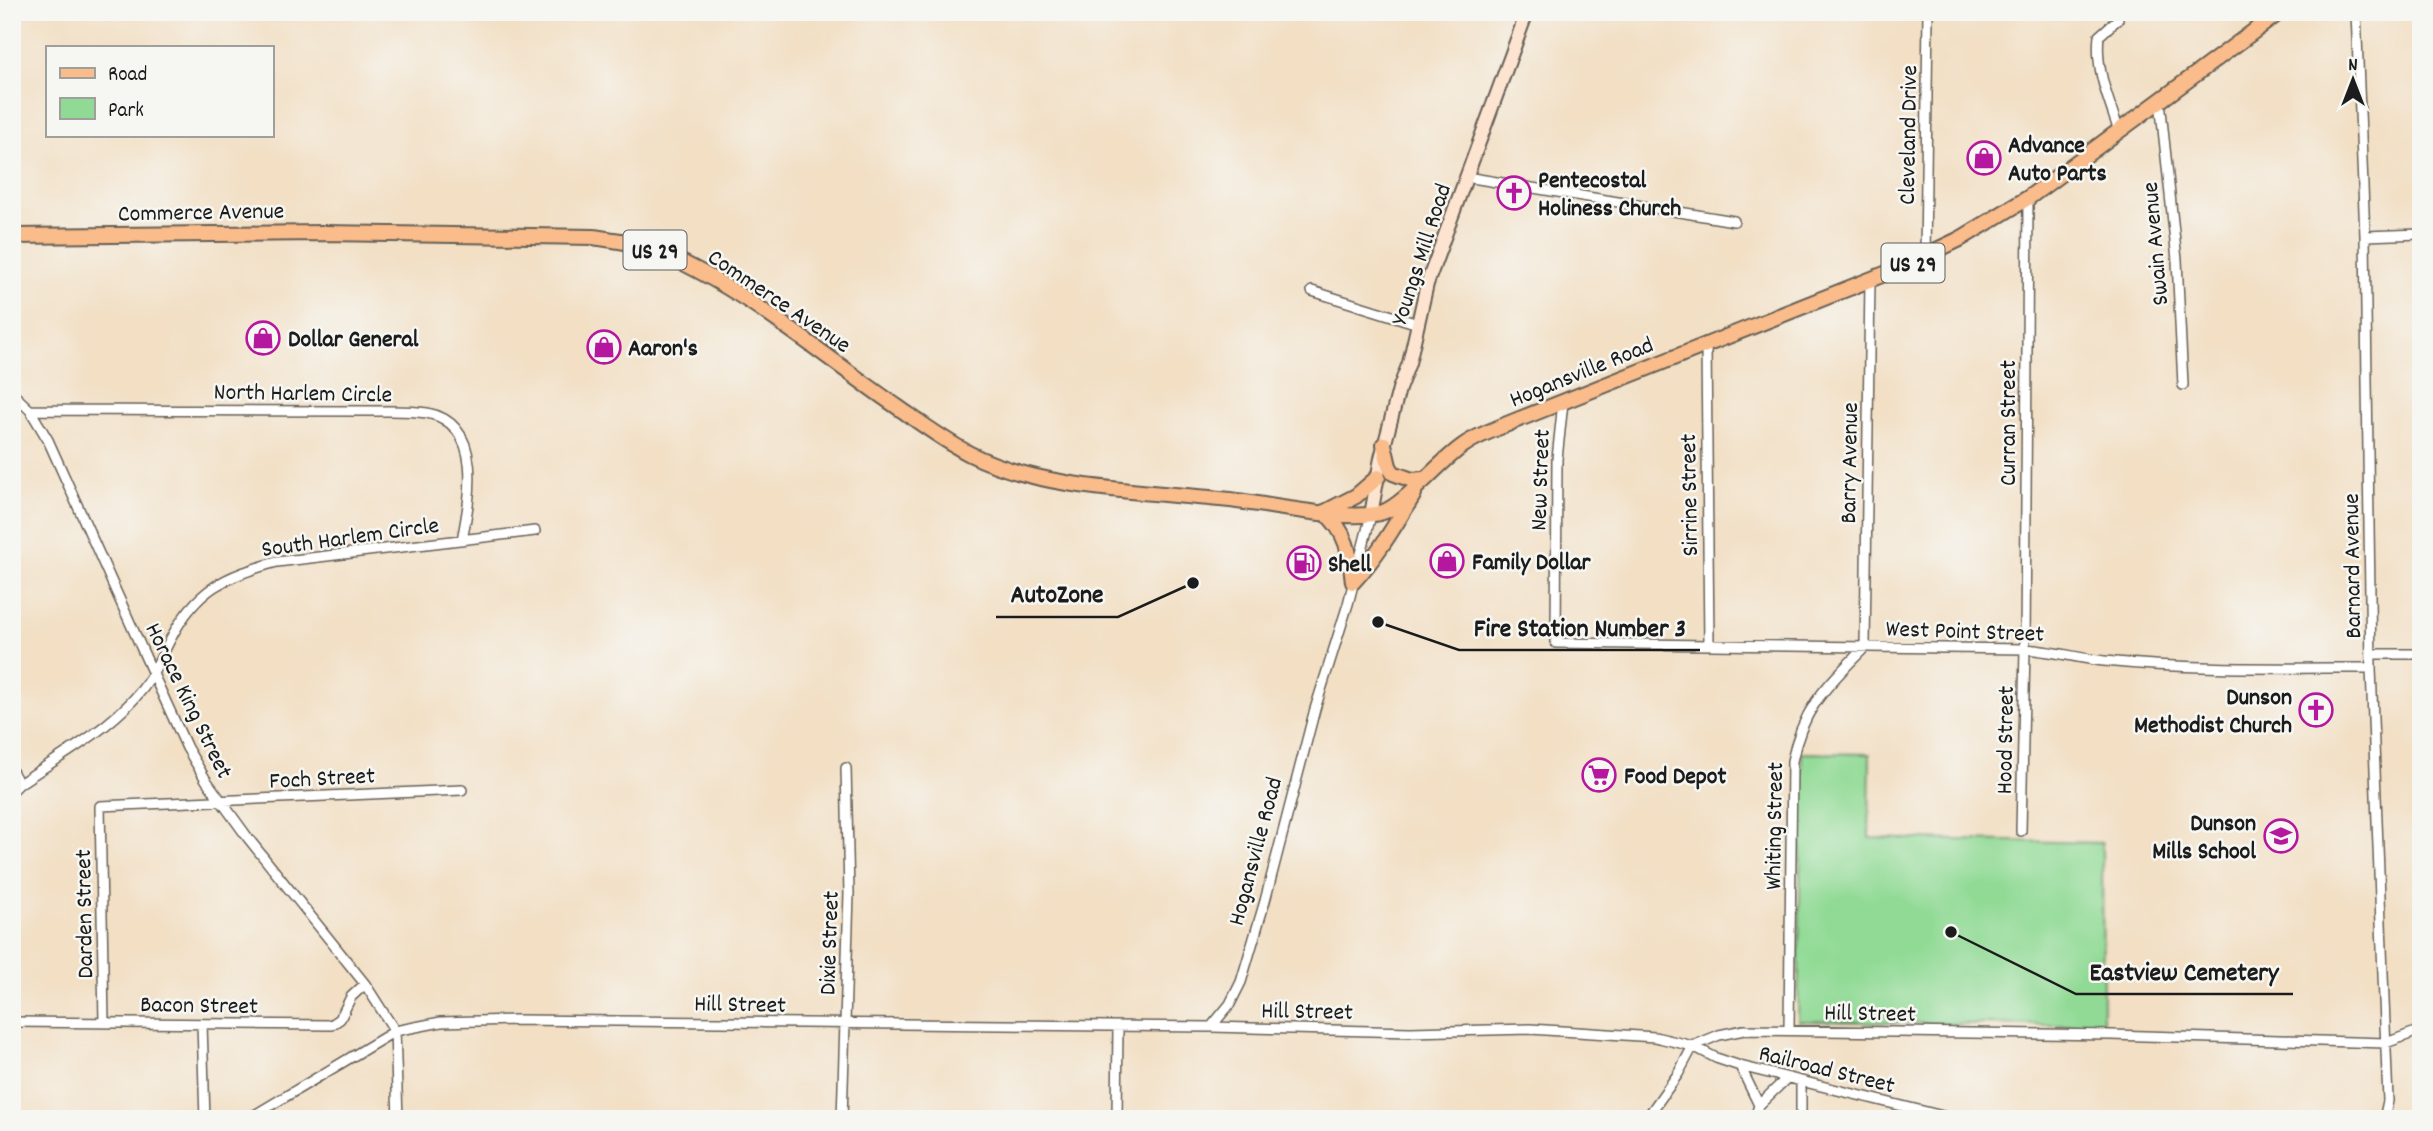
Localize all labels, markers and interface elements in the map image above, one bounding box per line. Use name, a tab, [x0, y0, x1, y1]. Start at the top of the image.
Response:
legend	[46, 46, 273, 136]
north arrow	[2318, 46, 2388, 116]
text: N	[2348, 53, 2358, 80]
text: Road	[108, 61, 147, 91]
street label: Cleveland Drive	[1892, 65, 1928, 205]
text: Park	[108, 97, 144, 127]
place label: Advance Auto Parts	[2008, 130, 2107, 192]
shop icon: Advance Auto Parts	[1965, 139, 2003, 177]
place label: Pentecostal Holiness Church	[1538, 165, 1681, 227]
church icon: Pentecostal Holiness Church	[1495, 174, 1533, 212]
street label: Youngs Mill Road	[1384, 180, 1462, 330]
street label: Swain Avenue	[2135, 181, 2179, 307]
street label: Commerce Avenue	[118, 196, 285, 232]
road number: US 29	[624, 230, 686, 270]
street label: Commerce Avenue	[700, 242, 857, 363]
road number: US 29	[1882, 244, 1944, 282]
shop icon: Dollar General	[244, 319, 282, 357]
place label: Dollar General	[288, 324, 419, 358]
shop icon: Aaron's	[585, 328, 623, 366]
street label: Hogansville Road	[1505, 329, 1659, 418]
place label: Aaron's	[628, 333, 698, 367]
street label: Curran Street	[1993, 360, 2027, 486]
street label: North Harlem Circle	[213, 376, 393, 414]
street label: Barry Avenue	[1833, 402, 1869, 524]
street label: New Street	[1523, 429, 1561, 532]
street label: Sirrine Street	[1673, 433, 1709, 557]
street label: Barnard Avenue	[2336, 493, 2372, 639]
street label: South Harlem Circle	[260, 510, 441, 568]
shop icon: Family Dollar	[1428, 542, 1466, 580]
fuel station icon: Shell	[1285, 544, 1323, 582]
place label: Family Dollar	[1472, 547, 1592, 581]
place label: Shell	[1328, 549, 1372, 583]
callout: AutoZone	[996, 570, 1118, 617]
text: AutoZone	[1010, 578, 1104, 615]
callout: Fire Station Number 3	[1459, 603, 1700, 650]
text: Fire Station Number 3	[1474, 612, 1686, 649]
street label: West Point Street	[1885, 613, 2045, 653]
street label: Horace King Street	[135, 618, 240, 785]
place label: Dunson Methodist Church	[2134, 682, 2292, 744]
street label: Hood Street	[1989, 685, 2025, 795]
church icon: Dunson Methodist Church	[2297, 691, 2335, 729]
supermarket icon: Food Depot	[1580, 756, 1618, 794]
street label: Foch Street	[268, 760, 376, 800]
place label: Food Depot	[1624, 761, 1727, 795]
street label: Whiting Street	[1758, 762, 1794, 890]
street label: Hogansville Road	[1221, 774, 1293, 930]
place label: Dunson Mills School	[2152, 808, 2256, 870]
school or university icon: Dunson Mills School	[2262, 817, 2300, 855]
street label: Darden Street	[68, 849, 104, 979]
street label: Dixie Street	[812, 890, 850, 996]
callout: Eastview Cemetery	[2076, 947, 2293, 994]
text: Eastview Cemetery	[2089, 956, 2280, 993]
street label: Hill Street	[694, 988, 786, 1024]
street label: Bacon Street	[140, 989, 258, 1025]
street label: Hill Street	[1261, 995, 1353, 1031]
street label: Hill Street	[1824, 997, 1916, 1033]
street label: Railroad Street	[1755, 1038, 1898, 1104]

